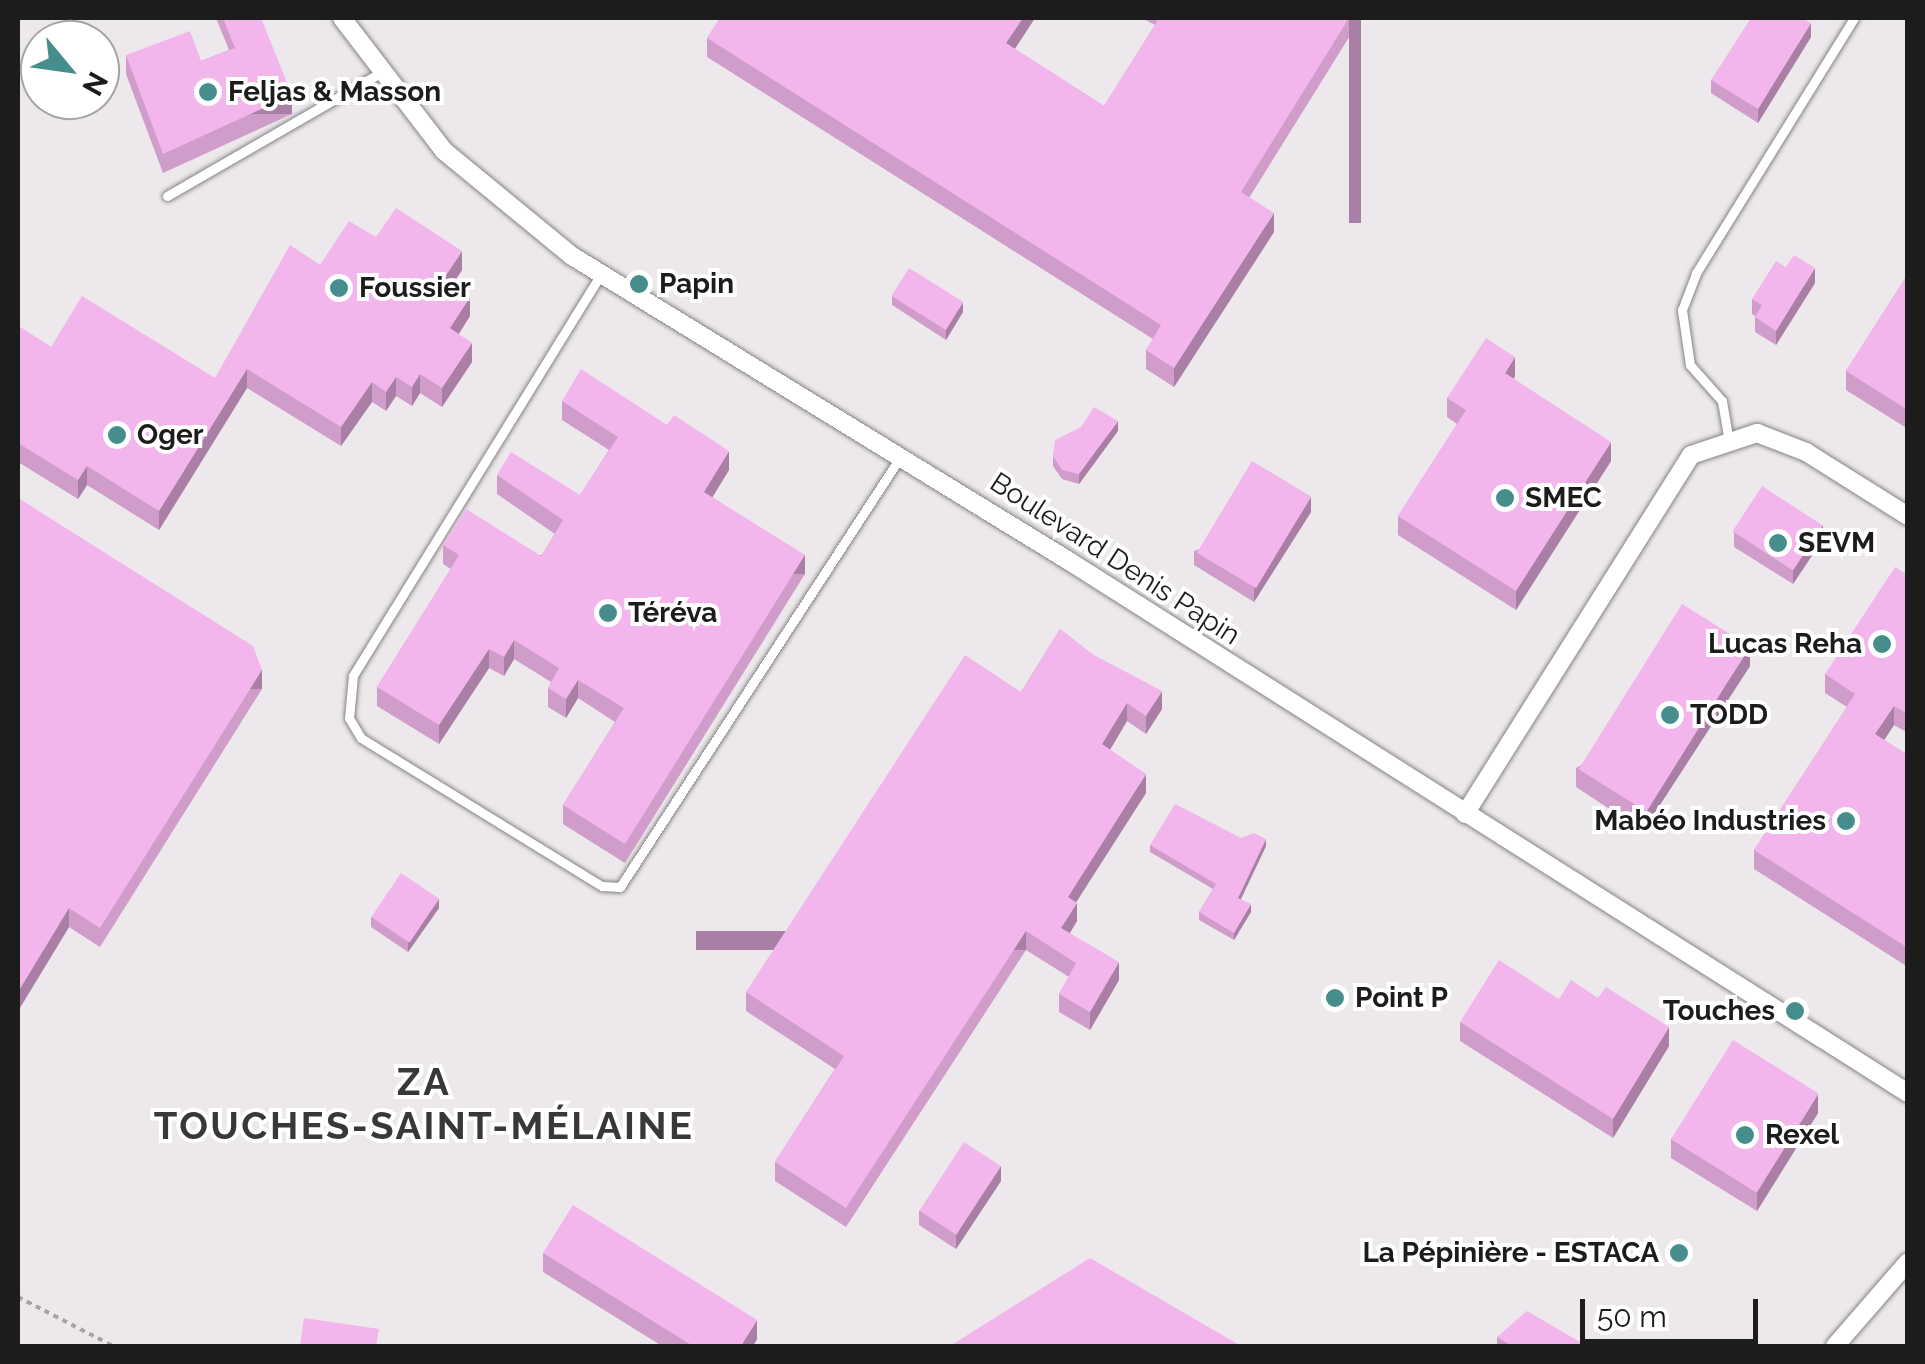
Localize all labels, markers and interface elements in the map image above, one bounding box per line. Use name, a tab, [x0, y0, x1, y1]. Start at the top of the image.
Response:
north arrow	[20, 20, 120, 120]
text: N	[75, 66, 115, 101]
place label: Feljas & Masson	[228, 75, 441, 109]
marker: Feljas & Masson	[197, 81, 219, 103]
place label: Papin	[659, 267, 734, 301]
place label: Foussier	[359, 271, 471, 305]
marker: Papin	[628, 273, 650, 295]
marker: Foussier	[328, 277, 350, 299]
place label: Oger	[137, 418, 204, 452]
marker: Oger	[106, 424, 128, 446]
street label: Boulevard Denis Papin	[984, 466, 1246, 652]
place label: SMEC	[1525, 481, 1602, 515]
marker: SMEC	[1494, 487, 1516, 509]
place label: SEVM	[1798, 526, 1875, 560]
marker: SEVM	[1767, 532, 1789, 554]
place label: Téréva	[628, 596, 717, 630]
marker: Téréva	[597, 602, 619, 624]
place label: Lucas Reha	[1708, 627, 1862, 661]
marker: Lucas Reha	[1871, 633, 1893, 655]
place label: TODD	[1690, 698, 1768, 732]
marker: TODD	[1659, 704, 1681, 726]
place label: Mabéo Industries	[1594, 804, 1826, 838]
marker: Mabéo Industries	[1835, 810, 1857, 832]
place label: Point P	[1355, 981, 1448, 1015]
marker: Point P	[1324, 987, 1346, 1009]
place label: Touches	[1663, 994, 1775, 1028]
marker: Touches	[1784, 1000, 1806, 1022]
district label: ZA TOUCHES-SAINT-MÉLAINE	[154, 1059, 694, 1148]
place label: Rexel	[1765, 1118, 1839, 1152]
marker: Rexel	[1734, 1124, 1756, 1146]
place label: La Pépinière - ESTACA	[1362, 1236, 1659, 1270]
marker: La Pépinière - ESTACA	[1668, 1242, 1690, 1264]
scale bar	[1585, 1279, 1762, 1341]
text: 50 m	[1597, 1299, 1667, 1334]

